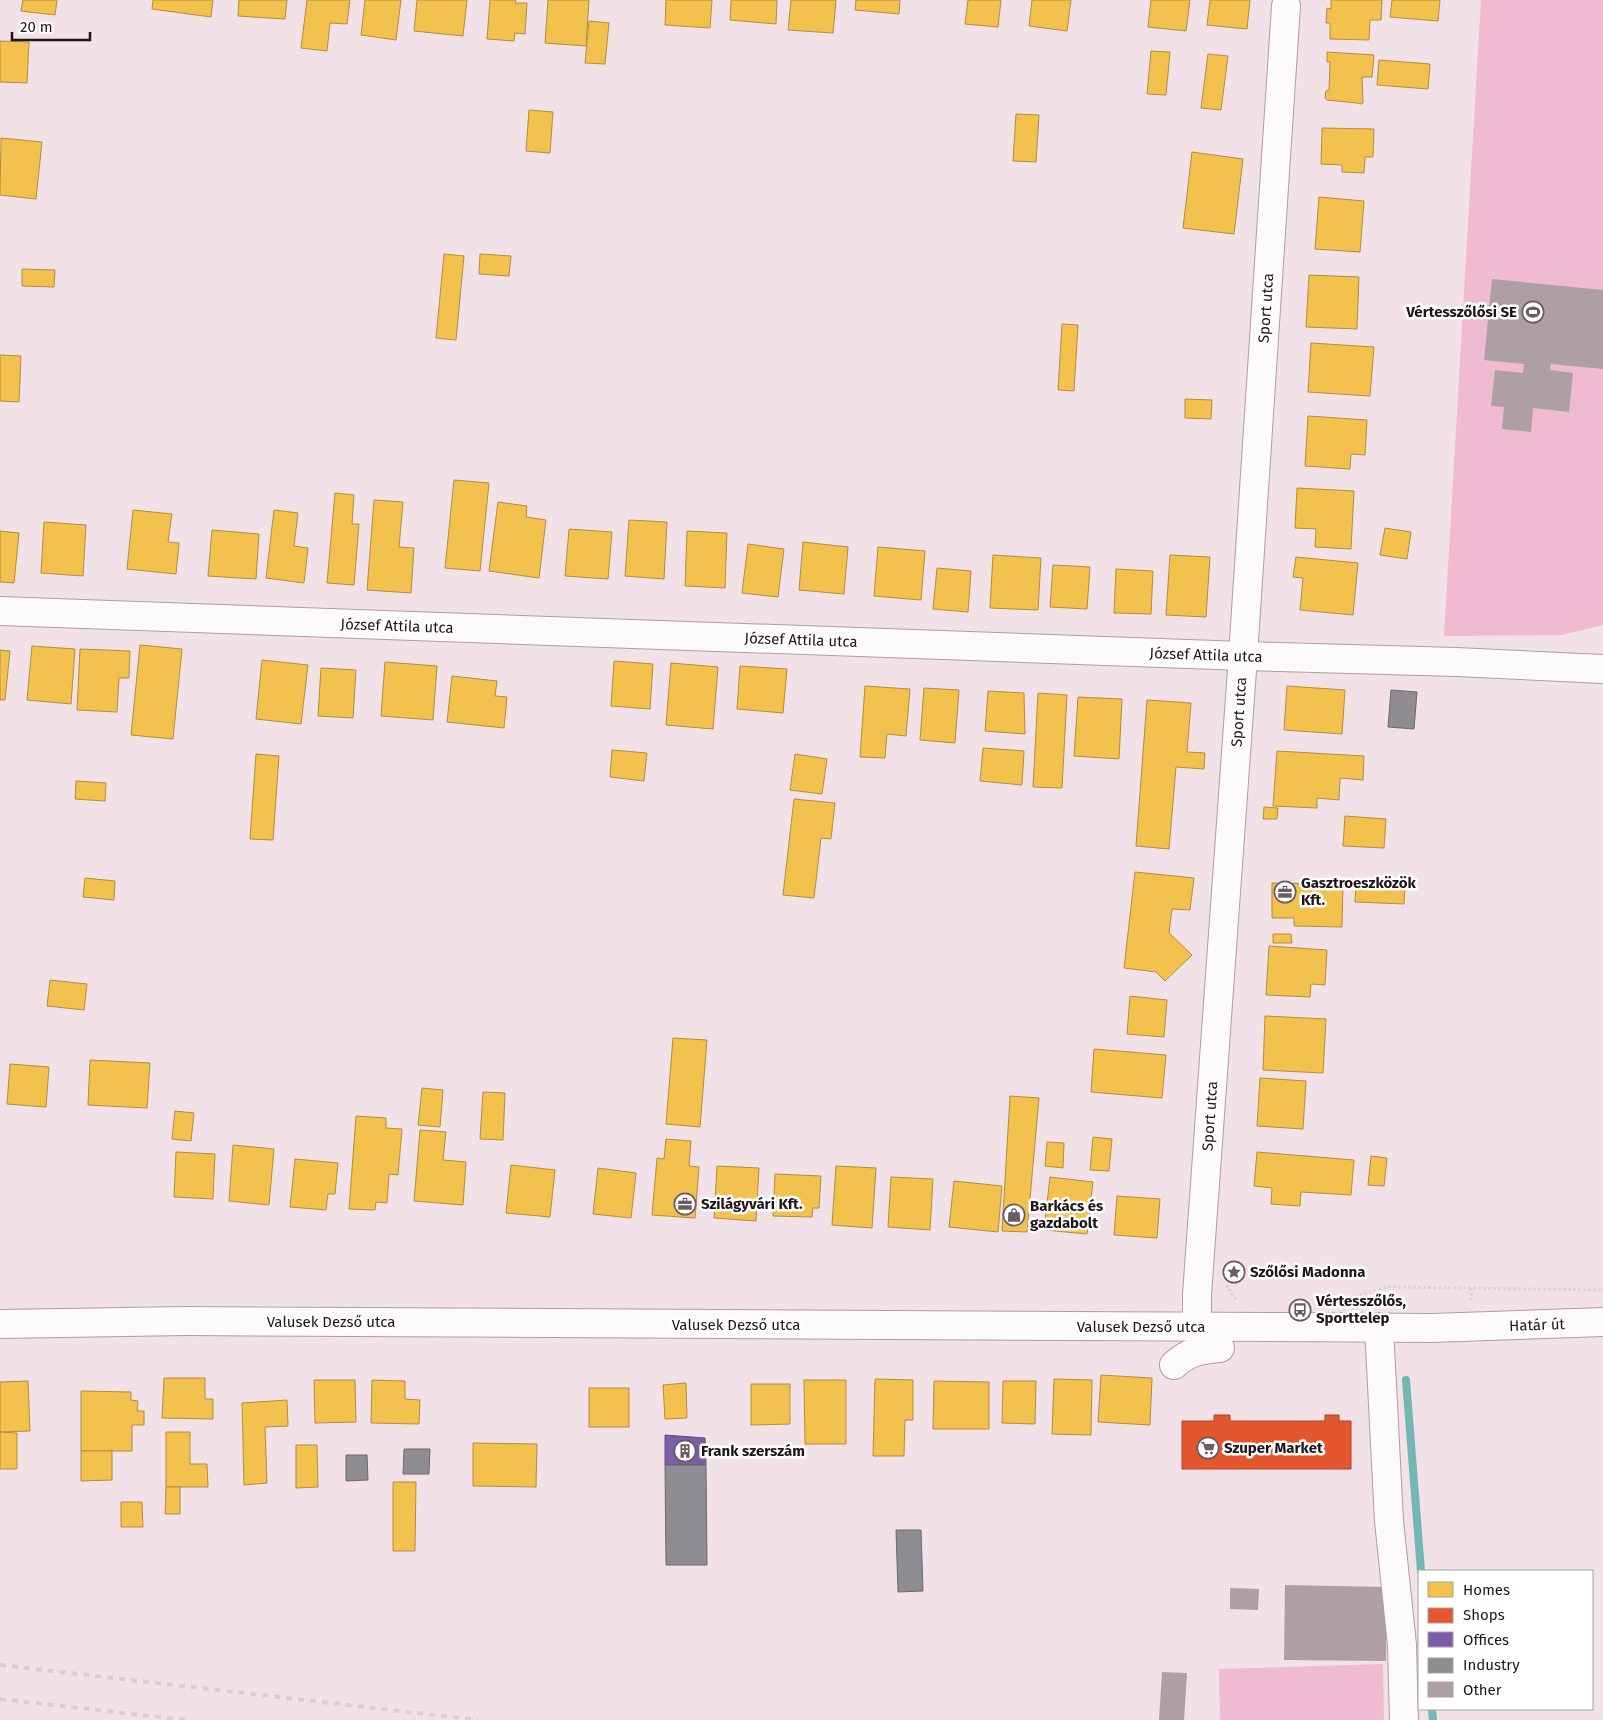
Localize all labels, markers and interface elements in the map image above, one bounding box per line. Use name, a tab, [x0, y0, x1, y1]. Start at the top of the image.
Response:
scale bar	[12, 10, 90, 42]
text: 20 m	[20, 18, 53, 36]
street label: Sport utca	[1255, 272, 1277, 344]
sports icon: Vértesszőlősi SE	[1521, 300, 1545, 324]
place label: Vértesszőlősi SE	[1405, 303, 1517, 321]
street label: József Attila utca	[340, 615, 454, 637]
street label: József Attila utca	[744, 629, 858, 651]
street label: József Attila utca	[1149, 644, 1263, 666]
street label: Sport utca	[1228, 676, 1250, 748]
place label: Gasztroeszközök Kft.	[1301, 874, 1417, 909]
office icon: Gasztroeszközök Kft.	[1273, 880, 1297, 904]
street label: Sport utca	[1199, 1080, 1221, 1152]
office icon: Szilágyvári Kft.	[673, 1192, 697, 1216]
place label: Szilágyvári Kft.	[701, 1195, 803, 1213]
place label: Barkács és gazdabolt	[1030, 1197, 1103, 1232]
shop icon: Barkács és gazdabolt	[1002, 1203, 1026, 1227]
place icon: Szőlősi Madonna	[1222, 1260, 1246, 1284]
place label: Szőlősi Madonna	[1250, 1263, 1365, 1281]
place label: Vértesszőlős, Sporttelep	[1315, 1292, 1407, 1327]
bus stop icon: Vértesszőlős, Sporttelep	[1288, 1298, 1312, 1322]
street label: Valusek Dezső utca	[267, 1313, 395, 1331]
street label: Határ út	[1509, 1315, 1566, 1335]
street label: Valusek Dezső utca	[672, 1316, 800, 1334]
street label: Valusek Dezső utca	[1077, 1318, 1205, 1336]
supermarket icon: Szuper Market	[1196, 1436, 1220, 1460]
building icon: Frank szerszám	[673, 1439, 697, 1463]
place label: Szuper Market	[1224, 1439, 1323, 1457]
place label: Frank szerszám	[701, 1442, 805, 1460]
legend	[1418, 1570, 1593, 1710]
text: Homes	[1463, 1581, 1510, 1599]
text: Shops	[1463, 1606, 1505, 1624]
text: Offices	[1463, 1631, 1509, 1649]
text: Industry	[1463, 1656, 1520, 1674]
text: Other	[1463, 1681, 1502, 1699]

